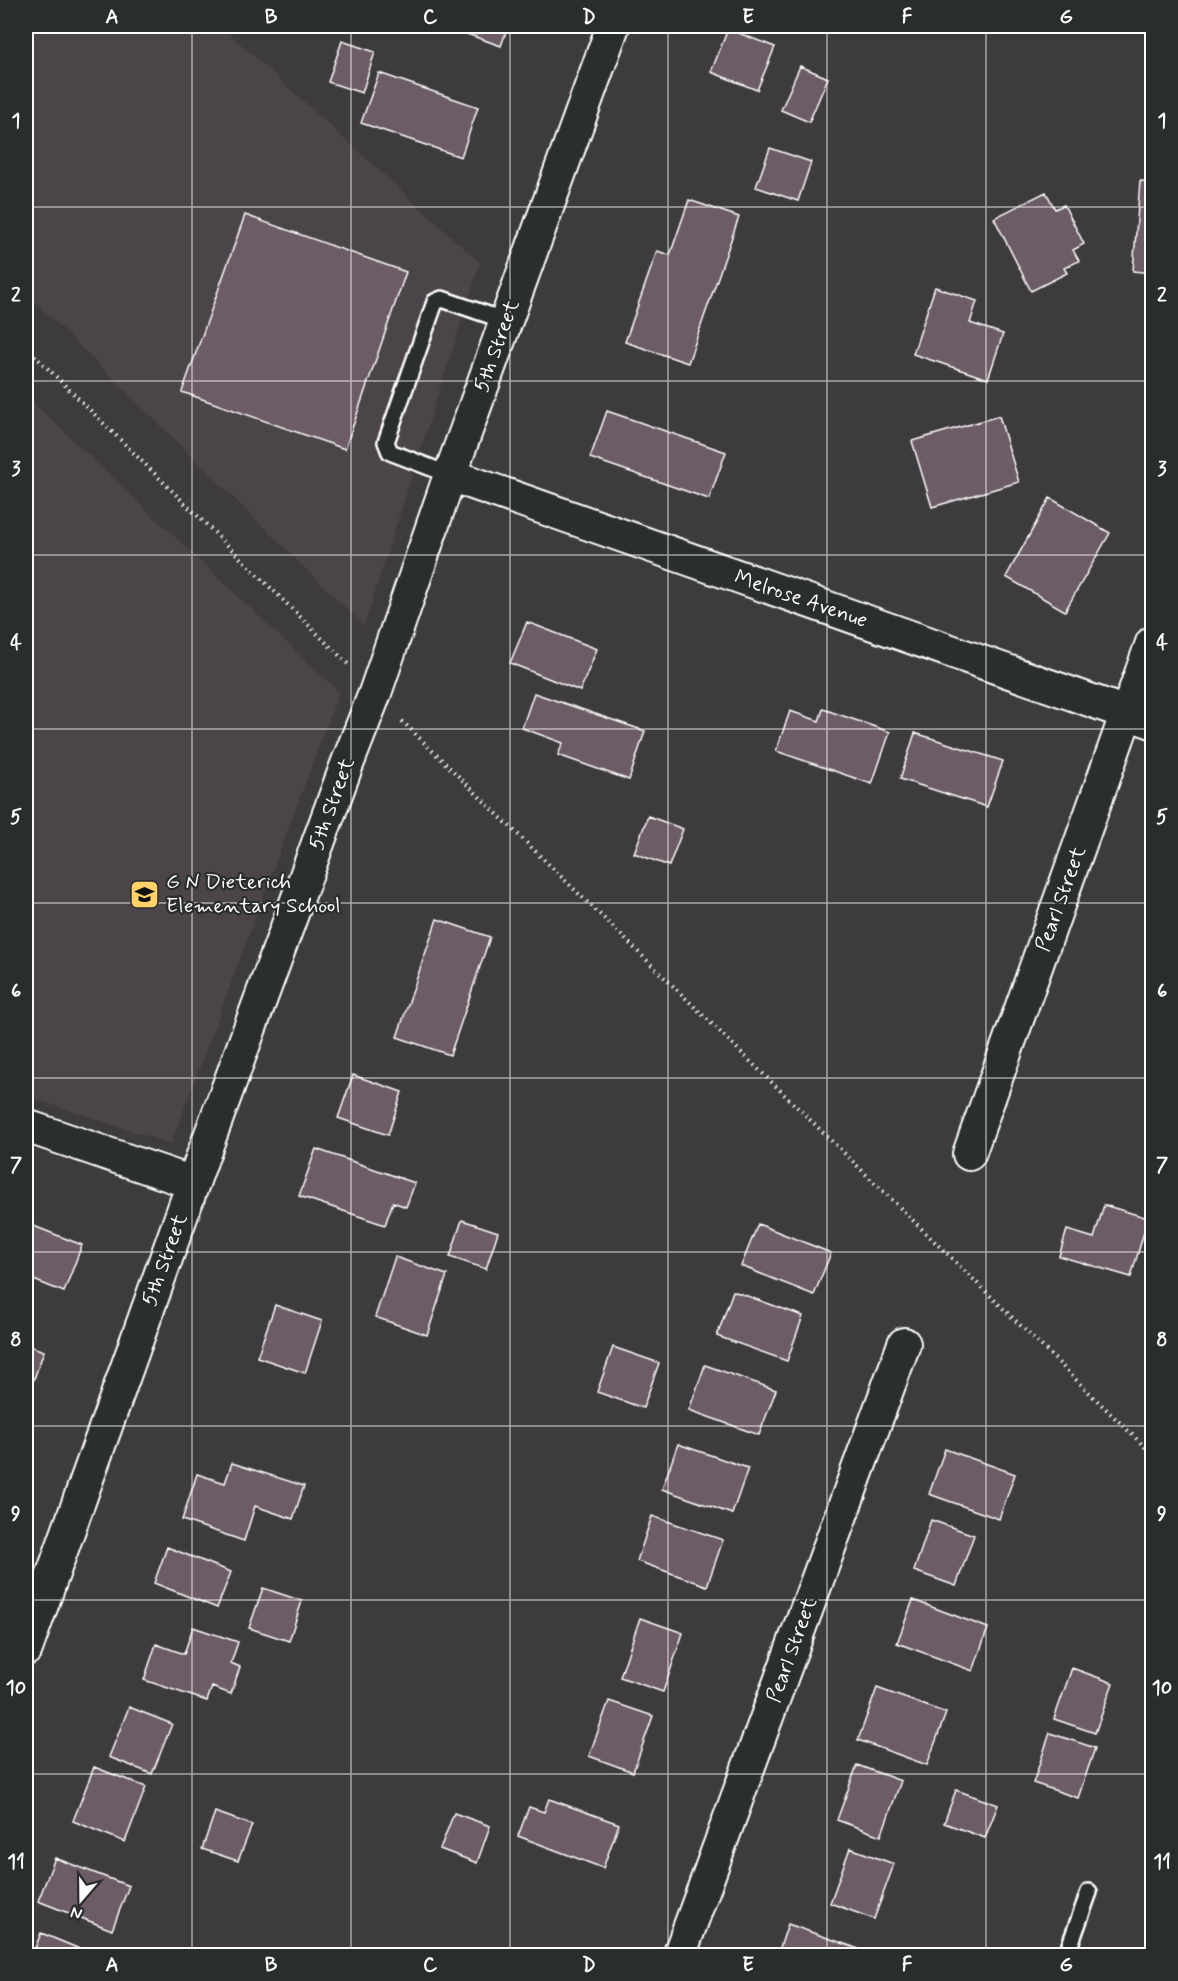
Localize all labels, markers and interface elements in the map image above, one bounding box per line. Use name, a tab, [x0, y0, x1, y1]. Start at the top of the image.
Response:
text: A	[105, 4, 119, 31]
text: B	[265, 4, 278, 31]
text: C	[423, 4, 438, 31]
text: D	[582, 4, 596, 31]
text: E	[742, 4, 754, 31]
text: F	[902, 4, 913, 31]
text: G	[1059, 4, 1073, 31]
text: 1	[12, 108, 20, 135]
text: 1	[1158, 108, 1166, 135]
text: 2	[11, 282, 21, 309]
text: 2	[1157, 282, 1167, 309]
street label: 5th Street	[467, 295, 527, 396]
text: 3	[11, 456, 21, 483]
text: 3	[1157, 456, 1167, 483]
street label: Melrose Avenue	[731, 563, 871, 635]
text: 4	[10, 630, 22, 657]
text: 4	[1156, 630, 1168, 657]
street label: 5th Street	[302, 753, 362, 854]
text: 5	[10, 804, 22, 831]
text: 5	[1156, 804, 1168, 831]
street label: Pearl Street	[1029, 842, 1093, 955]
place label: G N Dieterich Elementary School	[166, 868, 341, 920]
school or university icon: G N Dieterich Elementary School	[129, 878, 161, 910]
text: 6	[11, 978, 21, 1005]
text: 6	[1157, 978, 1167, 1005]
text: 7	[10, 1152, 22, 1179]
text: 7	[1156, 1152, 1168, 1179]
street label: 5th Street	[135, 1209, 195, 1310]
text: 8	[10, 1327, 22, 1354]
text: 8	[1156, 1327, 1168, 1354]
text: 9	[11, 1501, 21, 1528]
text: 9	[1157, 1501, 1167, 1528]
street label: Pearl Street	[760, 1593, 824, 1706]
text: 10	[6, 1675, 26, 1702]
text: 10	[1152, 1675, 1172, 1702]
text: 11	[7, 1849, 25, 1876]
text: 11	[1153, 1849, 1171, 1876]
north arrow	[51, 1870, 111, 1930]
text: N	[68, 1901, 85, 1924]
text: A	[105, 1952, 119, 1979]
text: B	[265, 1952, 278, 1979]
text: C	[423, 1952, 438, 1979]
text: D	[582, 1952, 596, 1979]
text: E	[742, 1952, 754, 1979]
text: F	[902, 1952, 913, 1979]
text: G	[1059, 1952, 1073, 1979]

